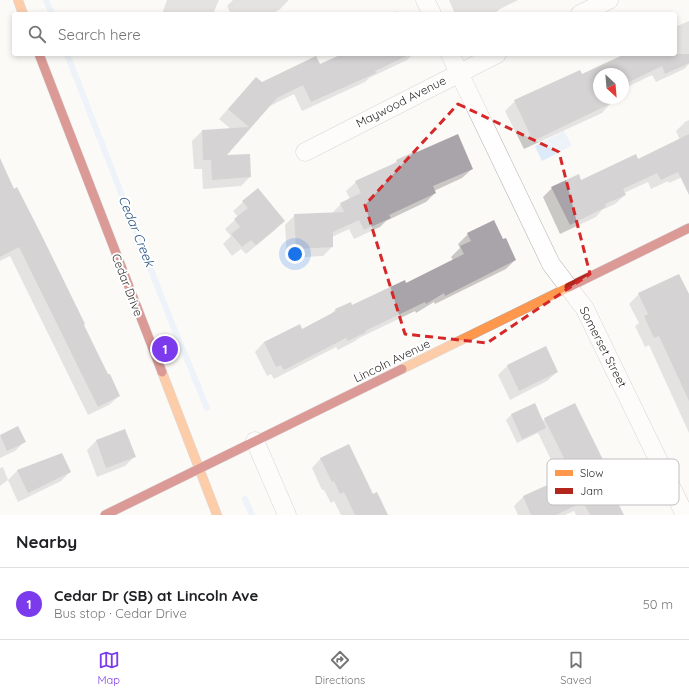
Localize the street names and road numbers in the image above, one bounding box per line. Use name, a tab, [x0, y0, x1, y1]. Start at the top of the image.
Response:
street label: Maywood Avenue	[353, 72, 449, 131]
street label: Cedar Drive	[109, 251, 146, 318]
street label: Somerset Street	[577, 304, 630, 390]
street label: Lincoln Avenue	[351, 335, 433, 386]

